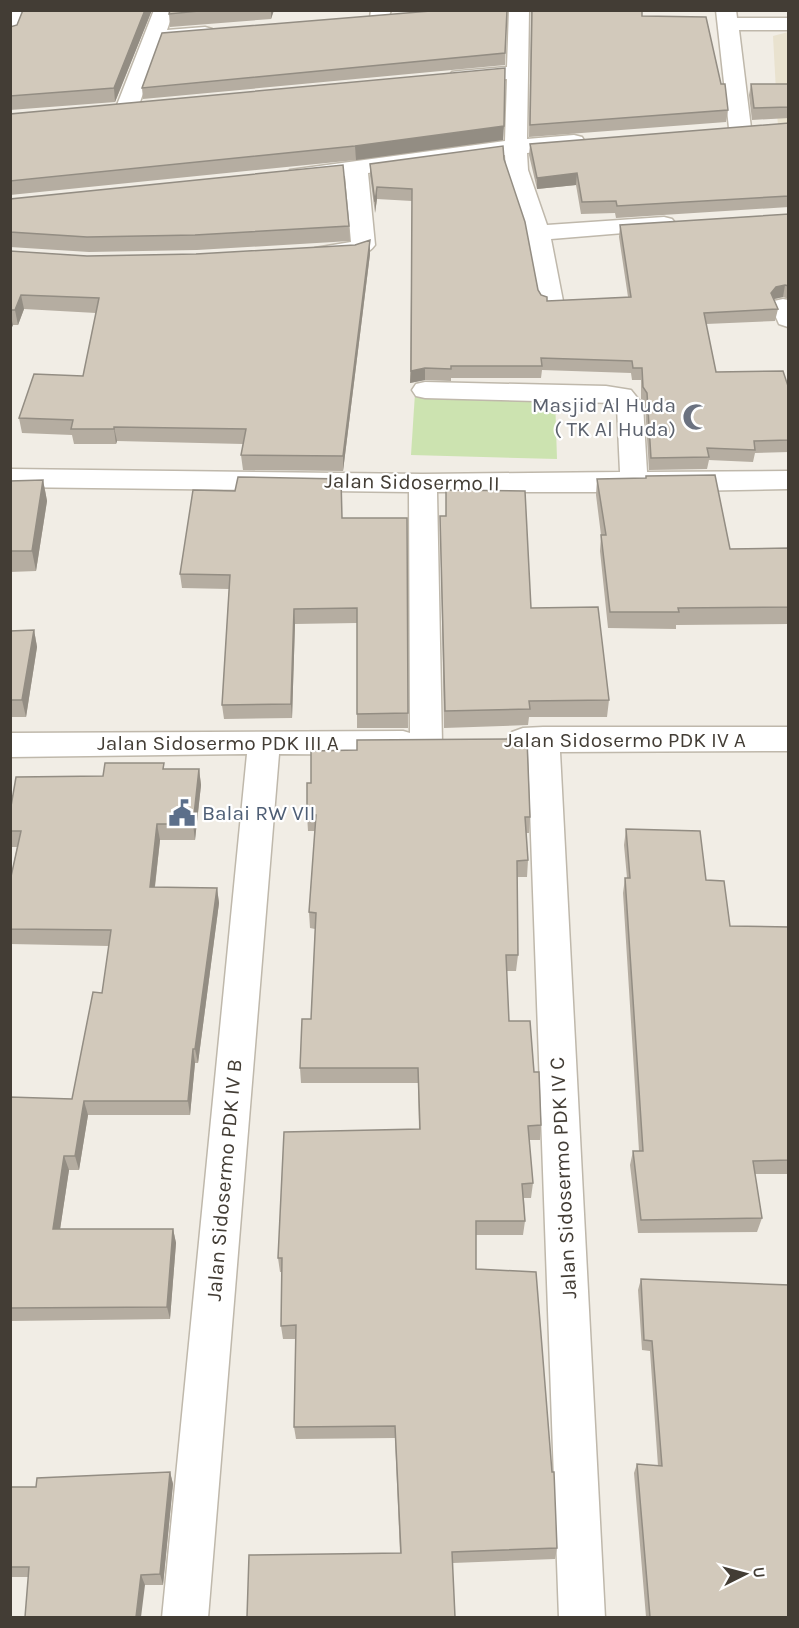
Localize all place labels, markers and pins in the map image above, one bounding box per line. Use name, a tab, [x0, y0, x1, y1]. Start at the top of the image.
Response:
place label: Masjid Al Huda ( TK Al Huda)	[532, 393, 676, 441]
mosque icon: Masjid Al Huda ( TK Al Huda)	[681, 402, 711, 432]
public building icon: Balai RW VII	[167, 798, 197, 828]
place label: Balai RW VII	[202, 801, 316, 825]

